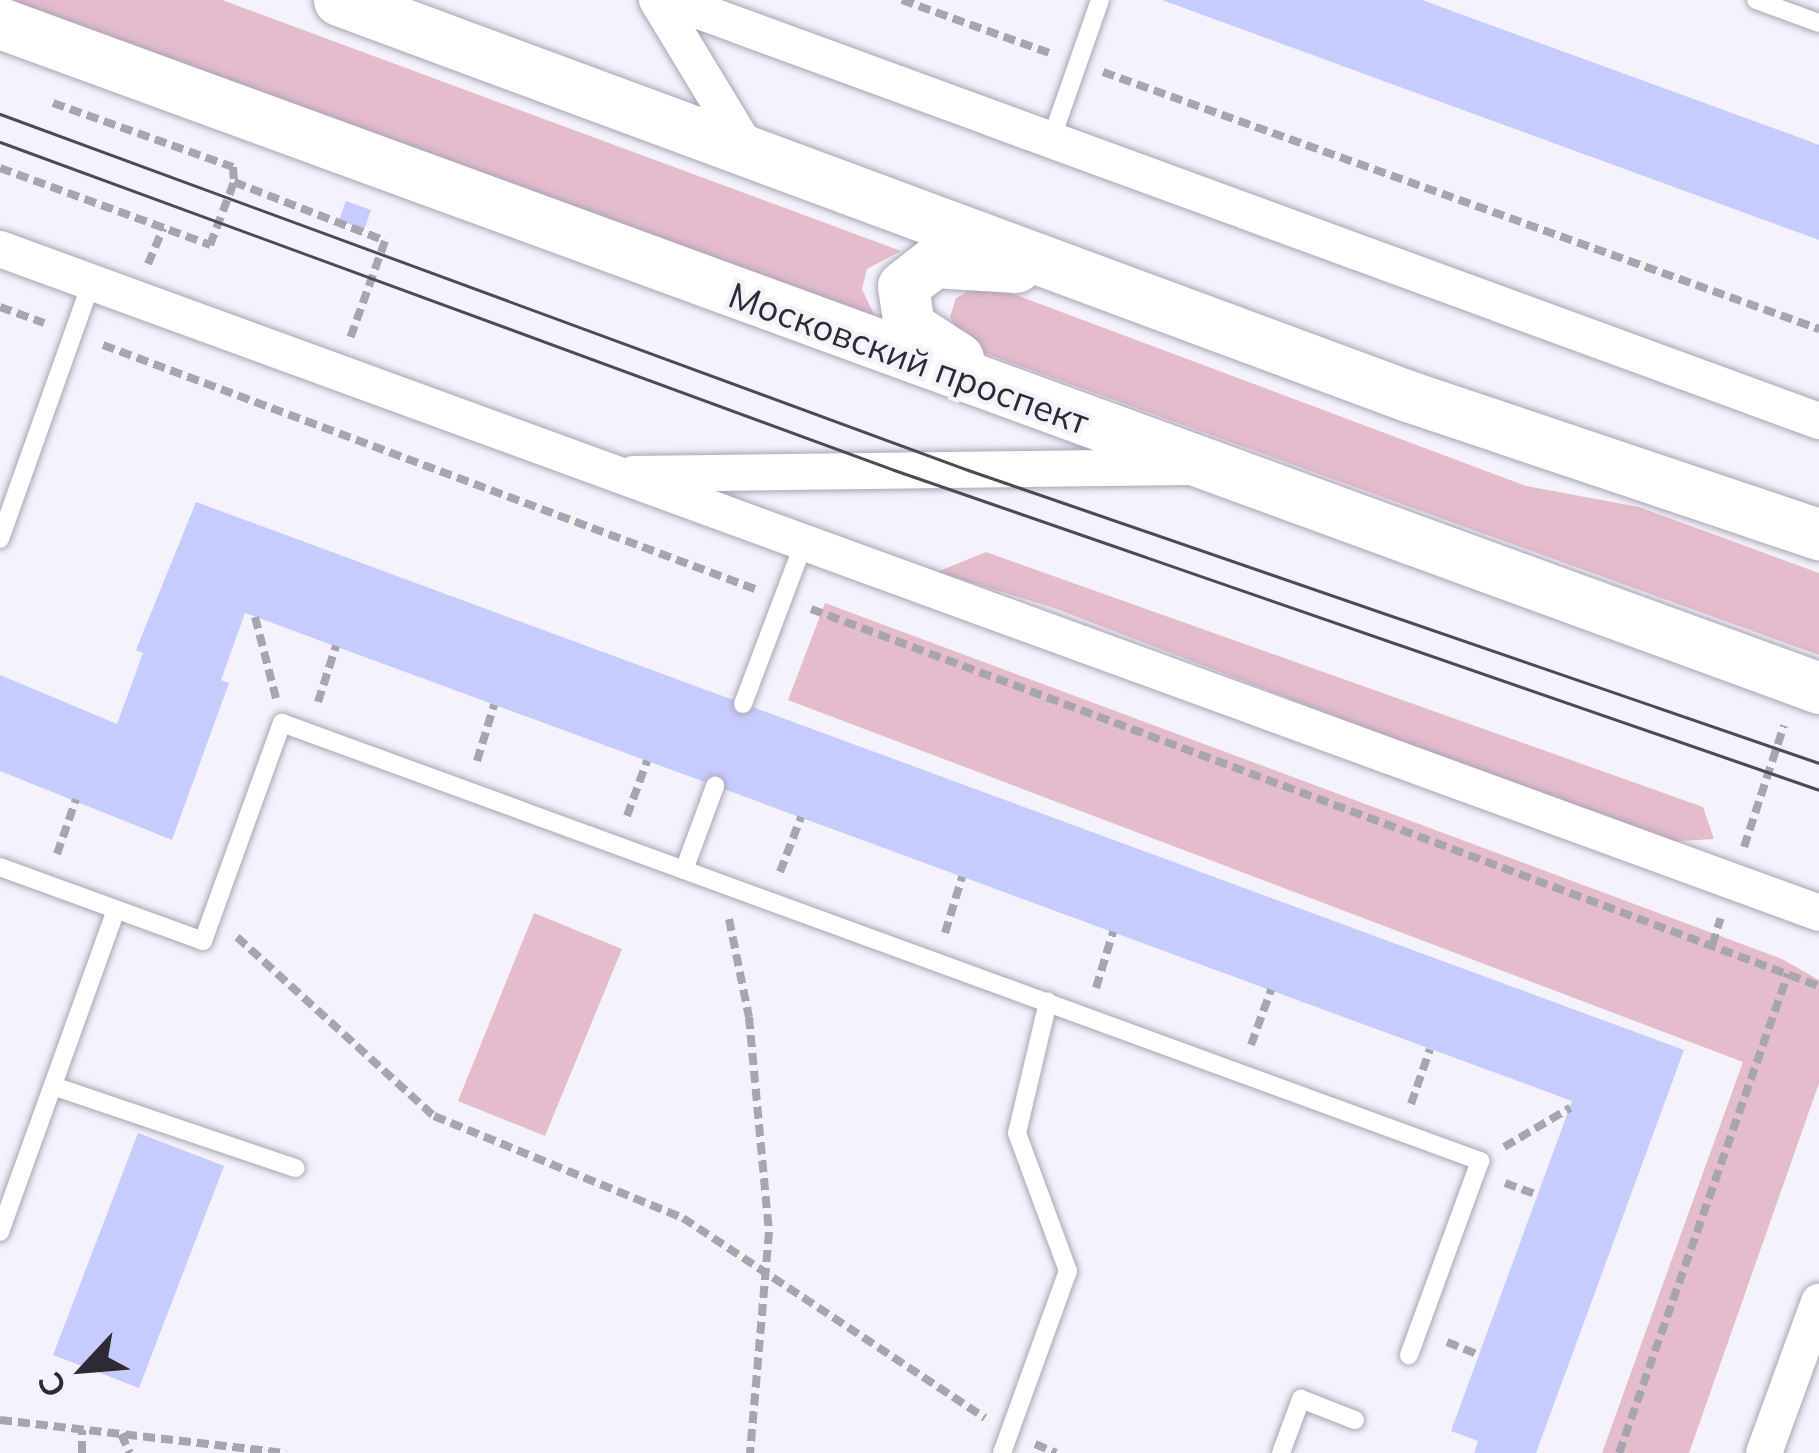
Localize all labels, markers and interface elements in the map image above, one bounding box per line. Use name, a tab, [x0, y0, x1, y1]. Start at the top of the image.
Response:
street label: Московский проспект	[723, 273, 1095, 443]
north arrow	[24, 1309, 144, 1429]
text: С	[28, 1366, 75, 1404]

